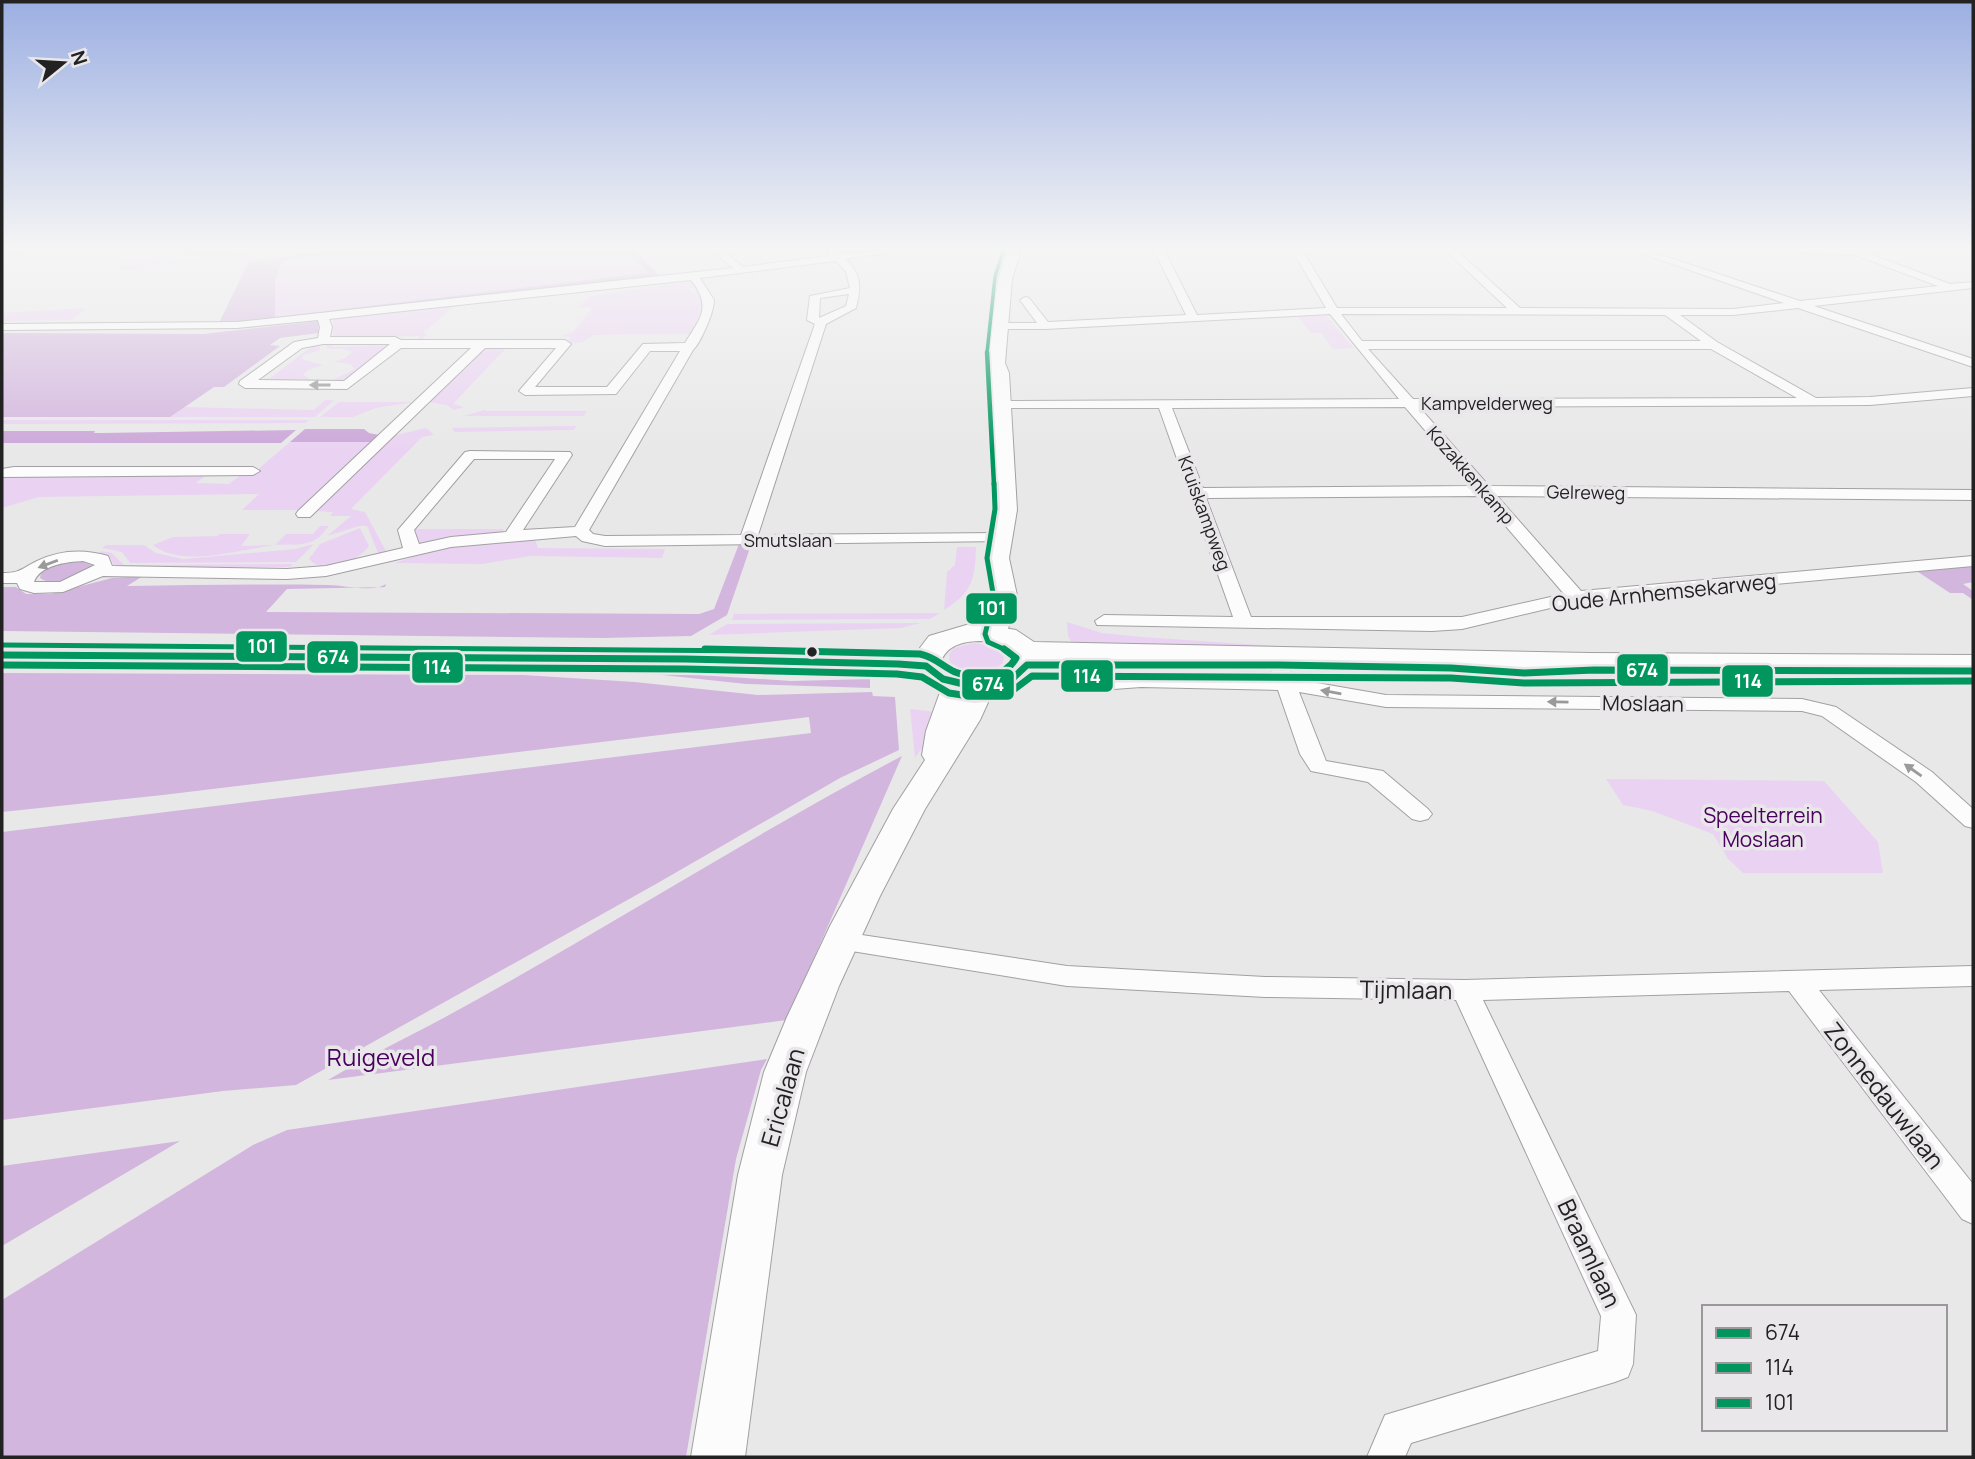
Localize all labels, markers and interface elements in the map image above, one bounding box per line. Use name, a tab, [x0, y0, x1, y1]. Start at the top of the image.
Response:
north arrow	[28, 28, 98, 98]
text: N	[65, 47, 94, 68]
one-way arrow	[309, 379, 331, 391]
street label: Kampvelderweg	[1421, 391, 1553, 415]
street label: Kozakkenkamp	[1422, 421, 1520, 529]
street label: Kruiskampweg	[1173, 452, 1237, 574]
street label: Gelreweg	[1547, 479, 1625, 505]
street label: Smutslaan	[744, 528, 832, 552]
one-way arrow	[37, 559, 58, 570]
street label: Oude Arnhemsekarweg	[1550, 566, 1778, 618]
line badge: 101	[965, 592, 1018, 625]
text: 101	[977, 595, 1007, 621]
line badge: 101	[235, 630, 288, 663]
text: 101	[247, 633, 277, 659]
line badge: 674	[306, 640, 359, 674]
text: 674	[317, 644, 349, 670]
unlabelled marker	[805, 645, 819, 659]
line badge: 114	[411, 651, 464, 684]
line badge: 674	[1616, 653, 1669, 687]
text: 114	[423, 654, 451, 680]
text: 674	[1626, 657, 1658, 683]
line badge: 114	[1060, 659, 1114, 693]
text: 114	[1073, 663, 1101, 689]
line badge: 114	[1721, 664, 1774, 698]
line badge: 674	[961, 668, 1015, 701]
text: 114	[1734, 668, 1762, 694]
text: 674	[972, 671, 1004, 697]
one-way arrow	[1320, 686, 1342, 697]
street label: Moslaan	[1602, 688, 1684, 718]
one-way arrow	[1546, 696, 1568, 708]
one-way arrow	[1904, 763, 1922, 777]
park label: Speelterrein Moslaan	[1703, 801, 1823, 853]
street label: Tijmlaan	[1359, 972, 1453, 1006]
street label: Zonnedauwlaan	[1817, 1015, 1953, 1175]
park label: Ruigeveld	[327, 1040, 435, 1073]
street label: Ericalaan	[752, 1044, 812, 1150]
street label: Braamlaan	[1550, 1193, 1630, 1313]
legend	[1702, 1305, 1947, 1431]
text: 674	[1765, 1318, 1800, 1346]
text: 114	[1765, 1353, 1794, 1381]
text: 101	[1765, 1388, 1794, 1416]

